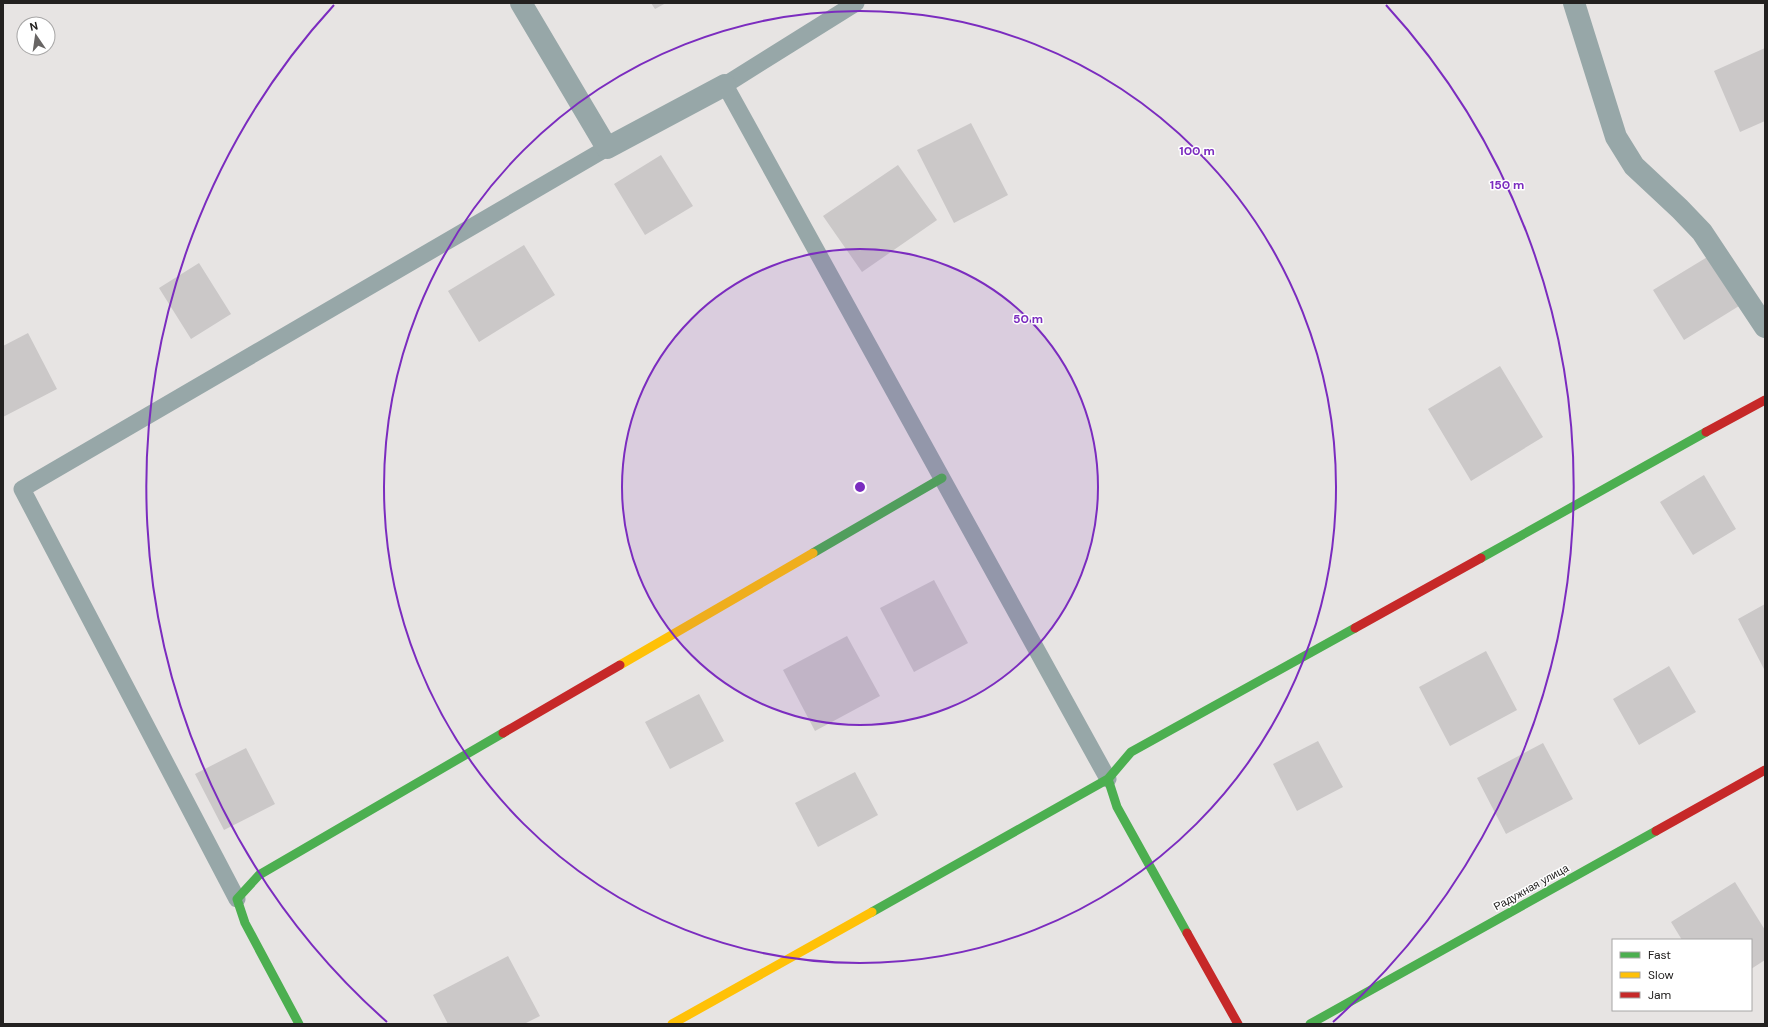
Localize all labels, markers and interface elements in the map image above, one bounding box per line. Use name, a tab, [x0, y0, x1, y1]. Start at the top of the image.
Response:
north arrow	[16, 16, 56, 56]
text: N	[28, 19, 39, 34]
text: 100 m	[1179, 143, 1215, 159]
text: 150 m	[1490, 177, 1524, 193]
text: 50 m	[1013, 311, 1043, 327]
centre of rings	[853, 480, 867, 494]
street label: Радужная улица	[1491, 860, 1572, 913]
legend	[1612, 939, 1752, 1011]
text: Fast	[1648, 947, 1671, 963]
text: Slow	[1648, 967, 1674, 983]
text: Jam	[1648, 987, 1671, 1003]

